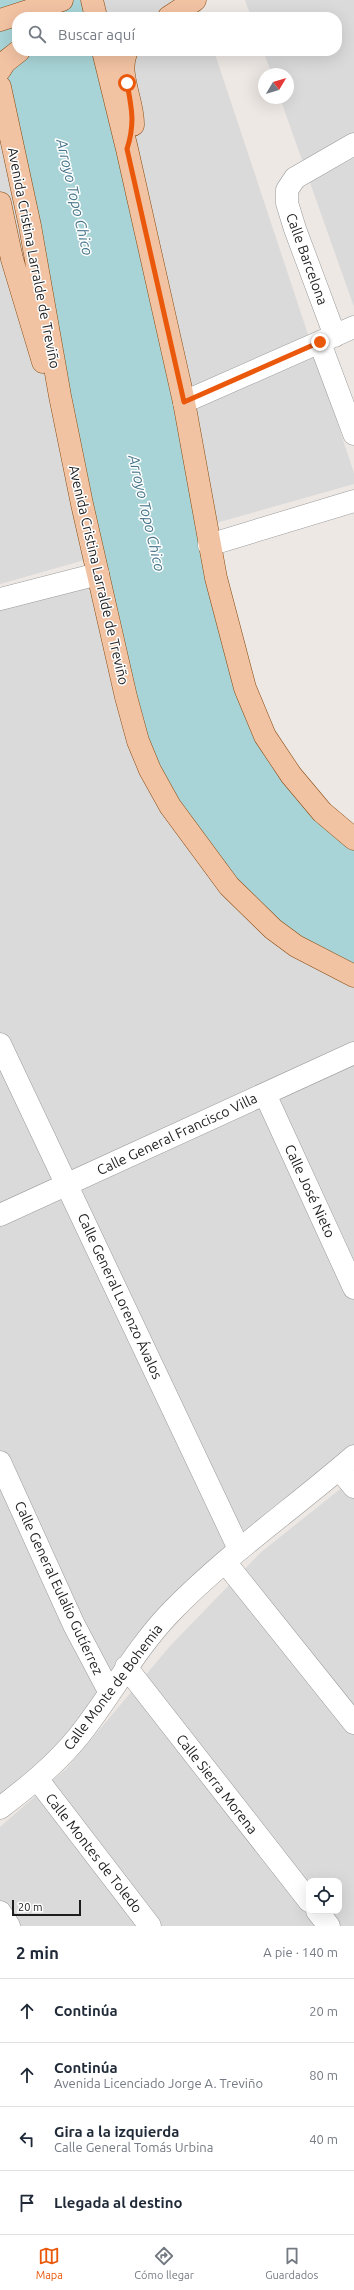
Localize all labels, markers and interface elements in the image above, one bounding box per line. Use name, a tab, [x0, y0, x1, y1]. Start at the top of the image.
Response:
search box	[12, 12, 342, 56]
icon: search	[26, 23, 48, 45]
text: Buscar aquí	[58, 26, 135, 43]
north arrow	[258, 68, 294, 104]
route start	[118, 74, 136, 92]
water label: Arroyo Topo Chico	[53, 136, 97, 257]
street label: Avenida Cristina Larralde de Treviño	[5, 146, 63, 370]
street label: Calle Barcelona	[283, 211, 331, 307]
route end	[311, 333, 329, 351]
water label: Arroyo Topo Chico	[125, 452, 169, 573]
street label: Avenida Cristina Larralde de Treviño	[66, 464, 132, 686]
street label: Calle General Francisco Villa	[94, 1090, 260, 1178]
street label: Calle José Nieto	[281, 1142, 339, 1240]
street label: Calle General Lorenzo Ávalos	[74, 1210, 166, 1381]
street label: Calle General Eulalio Gutíerrez	[12, 1499, 106, 1677]
street label: Calle Monte de Bohemia	[60, 1621, 166, 1753]
street label: Calle Sierra Morena	[173, 1731, 261, 1837]
street label: Calle Montes de Toledo	[42, 1790, 146, 1916]
map controls	[306, 1878, 342, 1914]
button: locate	[306, 1878, 342, 1914]
scale bar	[12, 1898, 81, 1917]
text: 20 m	[18, 1901, 42, 1913]
text: 2 min	[16, 1943, 59, 1962]
text: A pie · 140 m	[263, 1945, 338, 1959]
icon: ahead	[16, 2000, 38, 2022]
text: Continúa	[54, 2002, 118, 2019]
text: 20 m	[309, 2004, 338, 2018]
text: Continúa	[54, 2059, 118, 2076]
icon: ahead	[16, 2064, 38, 2086]
text: 80 m	[309, 2068, 338, 2082]
text: Avenida Licenciado Jorge A. Treviño	[54, 2076, 263, 2090]
text: Gira a la izquierda	[54, 2123, 180, 2140]
icon: left	[16, 2128, 38, 2150]
text: 40 m	[309, 2132, 338, 2146]
text: Calle General Tomás Urbina	[54, 2140, 213, 2154]
icon: arrive	[16, 2192, 38, 2214]
text: Llegada al destino	[54, 2194, 183, 2211]
tab: Mapa	[36, 2245, 63, 2281]
tab: Cómo llegar	[134, 2245, 194, 2281]
tab: Guardados	[265, 2245, 318, 2281]

